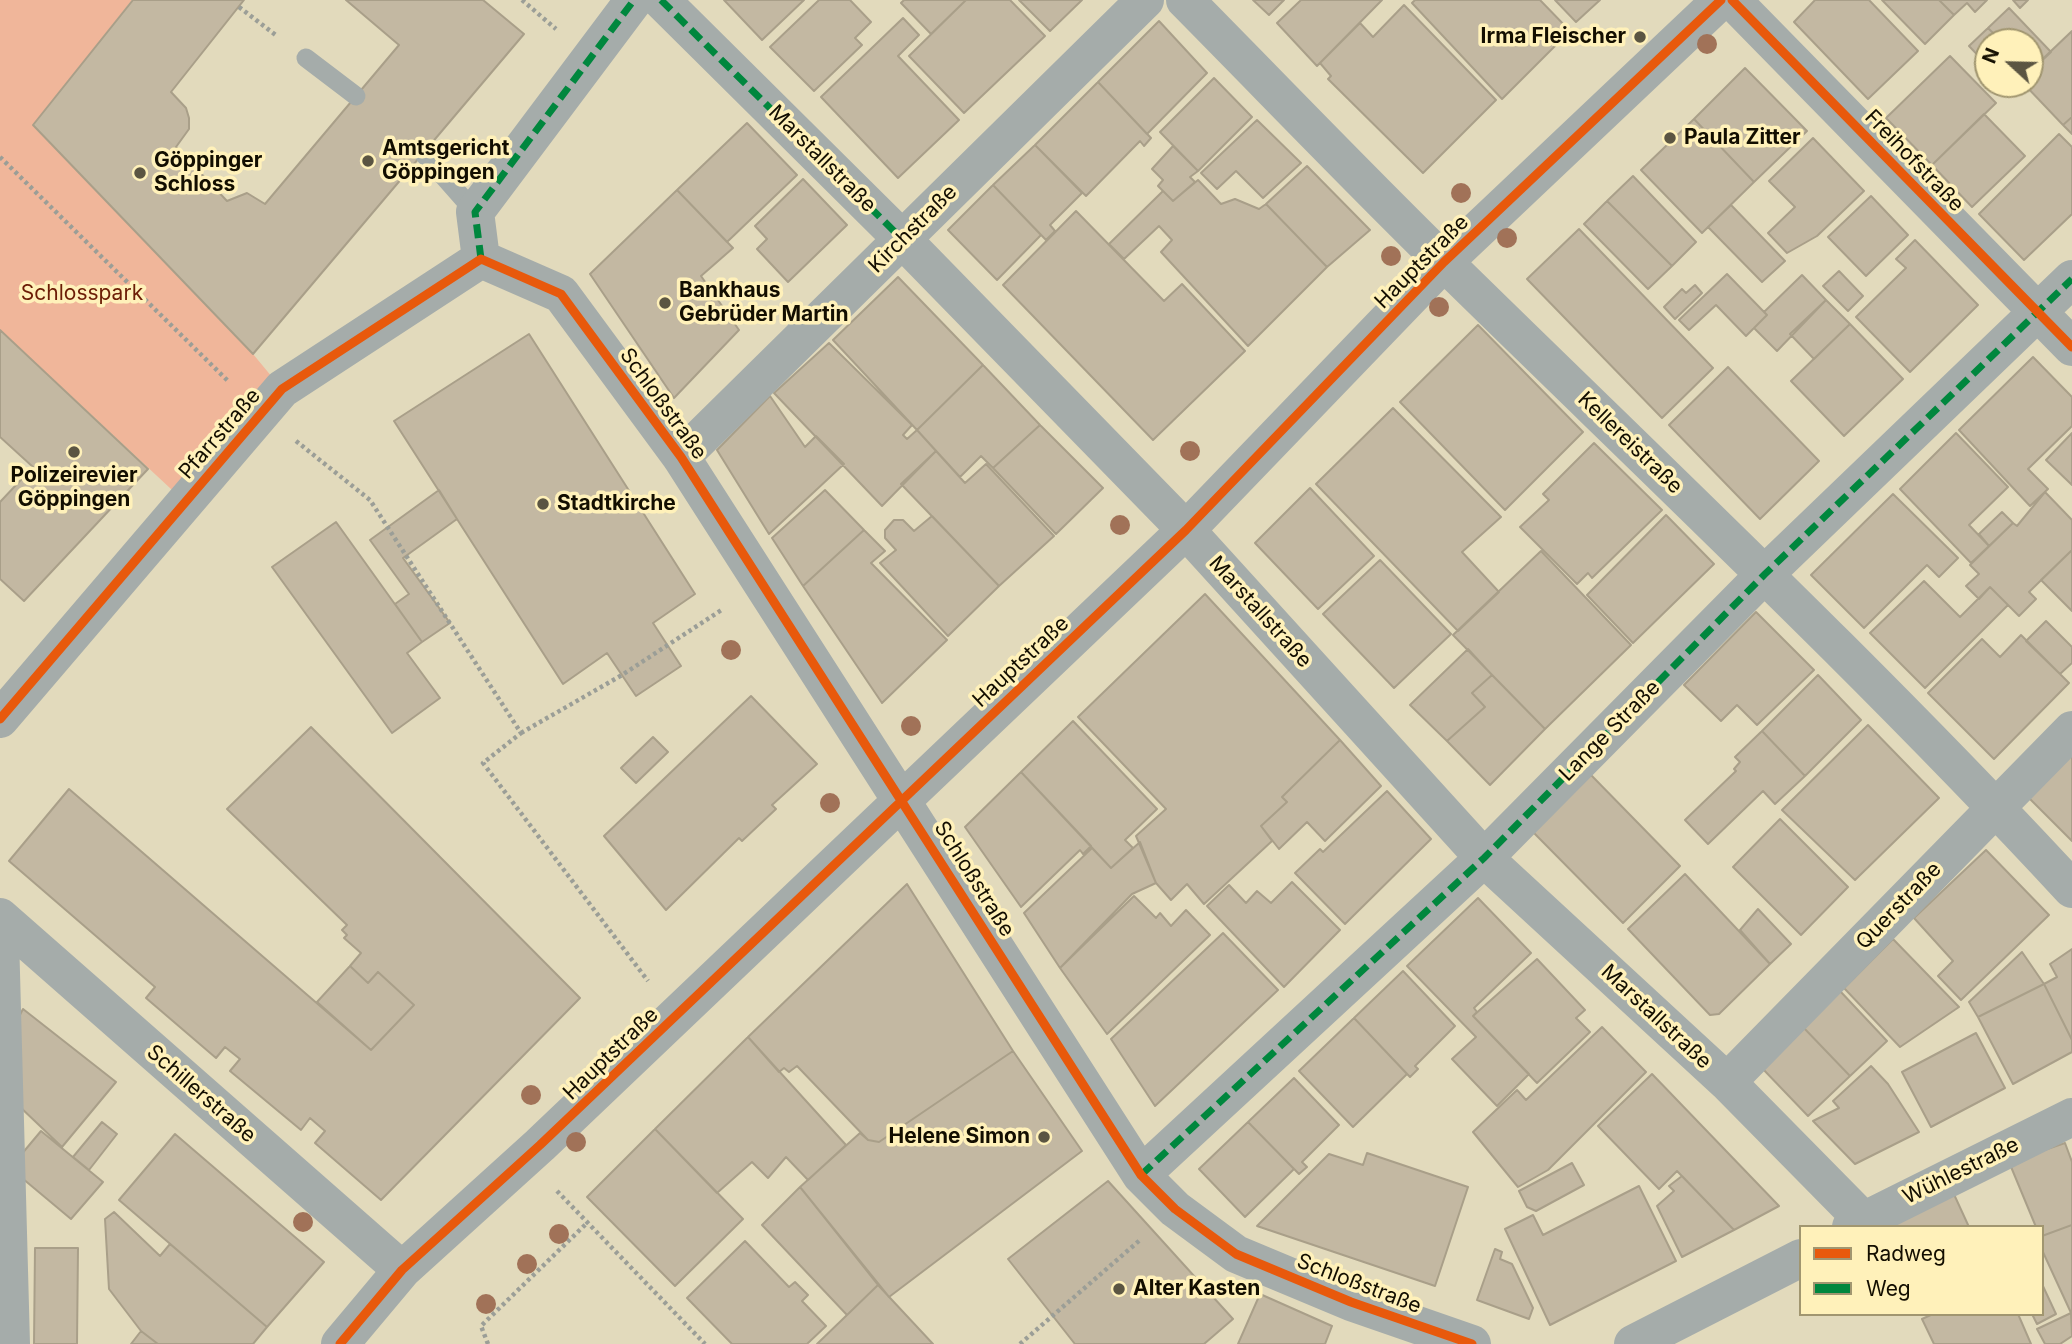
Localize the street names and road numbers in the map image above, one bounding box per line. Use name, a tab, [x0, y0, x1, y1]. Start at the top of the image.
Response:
street label: Marstallstraße	[763, 100, 881, 218]
street label: Freihofstraße	[1859, 105, 1969, 217]
street label: Kirchstraße	[864, 180, 962, 278]
street label: Hauptstraße	[1370, 210, 1474, 314]
street label: Schloßstraße	[614, 343, 712, 465]
street label: Pfarrstraße	[174, 384, 266, 484]
street label: Kellereistraße	[1572, 387, 1688, 499]
street label: Marstallstraße	[1203, 551, 1317, 673]
street label: Hauptstraße	[968, 611, 1074, 713]
street label: Lange Straße	[1554, 675, 1666, 787]
street label: Schloßstraße	[929, 817, 1019, 941]
street label: Querstraße	[1851, 857, 1947, 955]
street label: Marstallstraße	[1596, 960, 1716, 1074]
street label: Hauptstraße	[558, 1003, 664, 1105]
street label: Schillerstraße	[141, 1040, 261, 1148]
street label: Wühlestraße	[1899, 1132, 2023, 1210]
street label: Schloßstraße	[1293, 1249, 1425, 1319]

